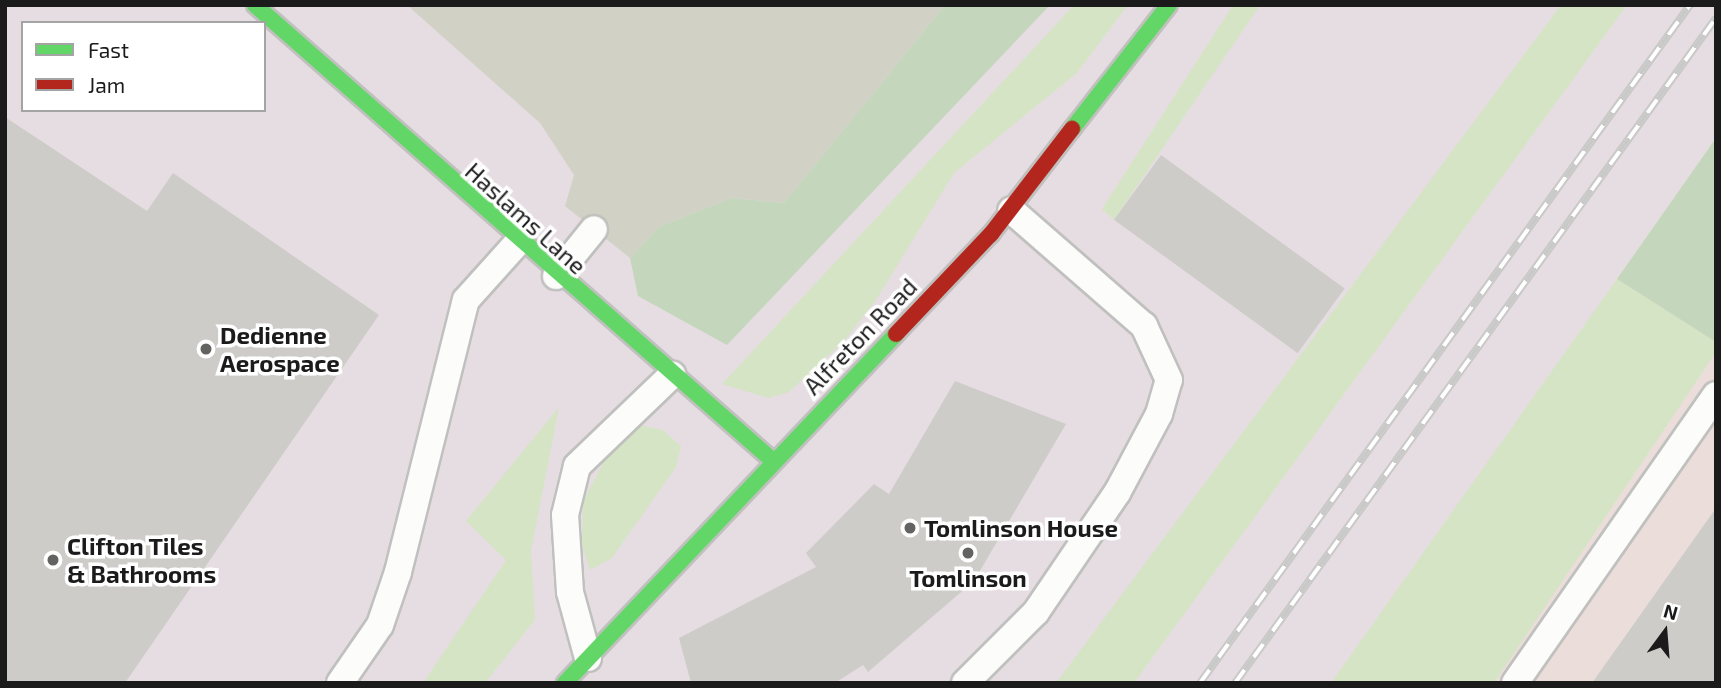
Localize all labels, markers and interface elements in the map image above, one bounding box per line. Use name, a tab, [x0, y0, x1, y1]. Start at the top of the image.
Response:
legend	[21, 21, 266, 112]
text: Fast	[88, 37, 129, 62]
text: Jam	[88, 72, 125, 97]
street label: Haslams Lane	[460, 156, 592, 280]
street label: Alfreton Road	[797, 272, 923, 400]
place label: Dedienne Aerospace	[220, 321, 340, 377]
marker: Dedienne Aerospace	[198, 341, 214, 357]
place label: Tomlinson House	[924, 514, 1118, 542]
marker: Tomlinson House	[902, 520, 918, 536]
place label: Clifton Tiles & Bathrooms	[67, 532, 216, 588]
marker: Tomlinson	[960, 545, 976, 561]
marker: Clifton Tiles & Bathrooms	[45, 552, 61, 568]
place label: Tomlinson	[909, 564, 1027, 592]
north arrow	[1630, 597, 1700, 667]
text: N	[1661, 598, 1681, 624]

